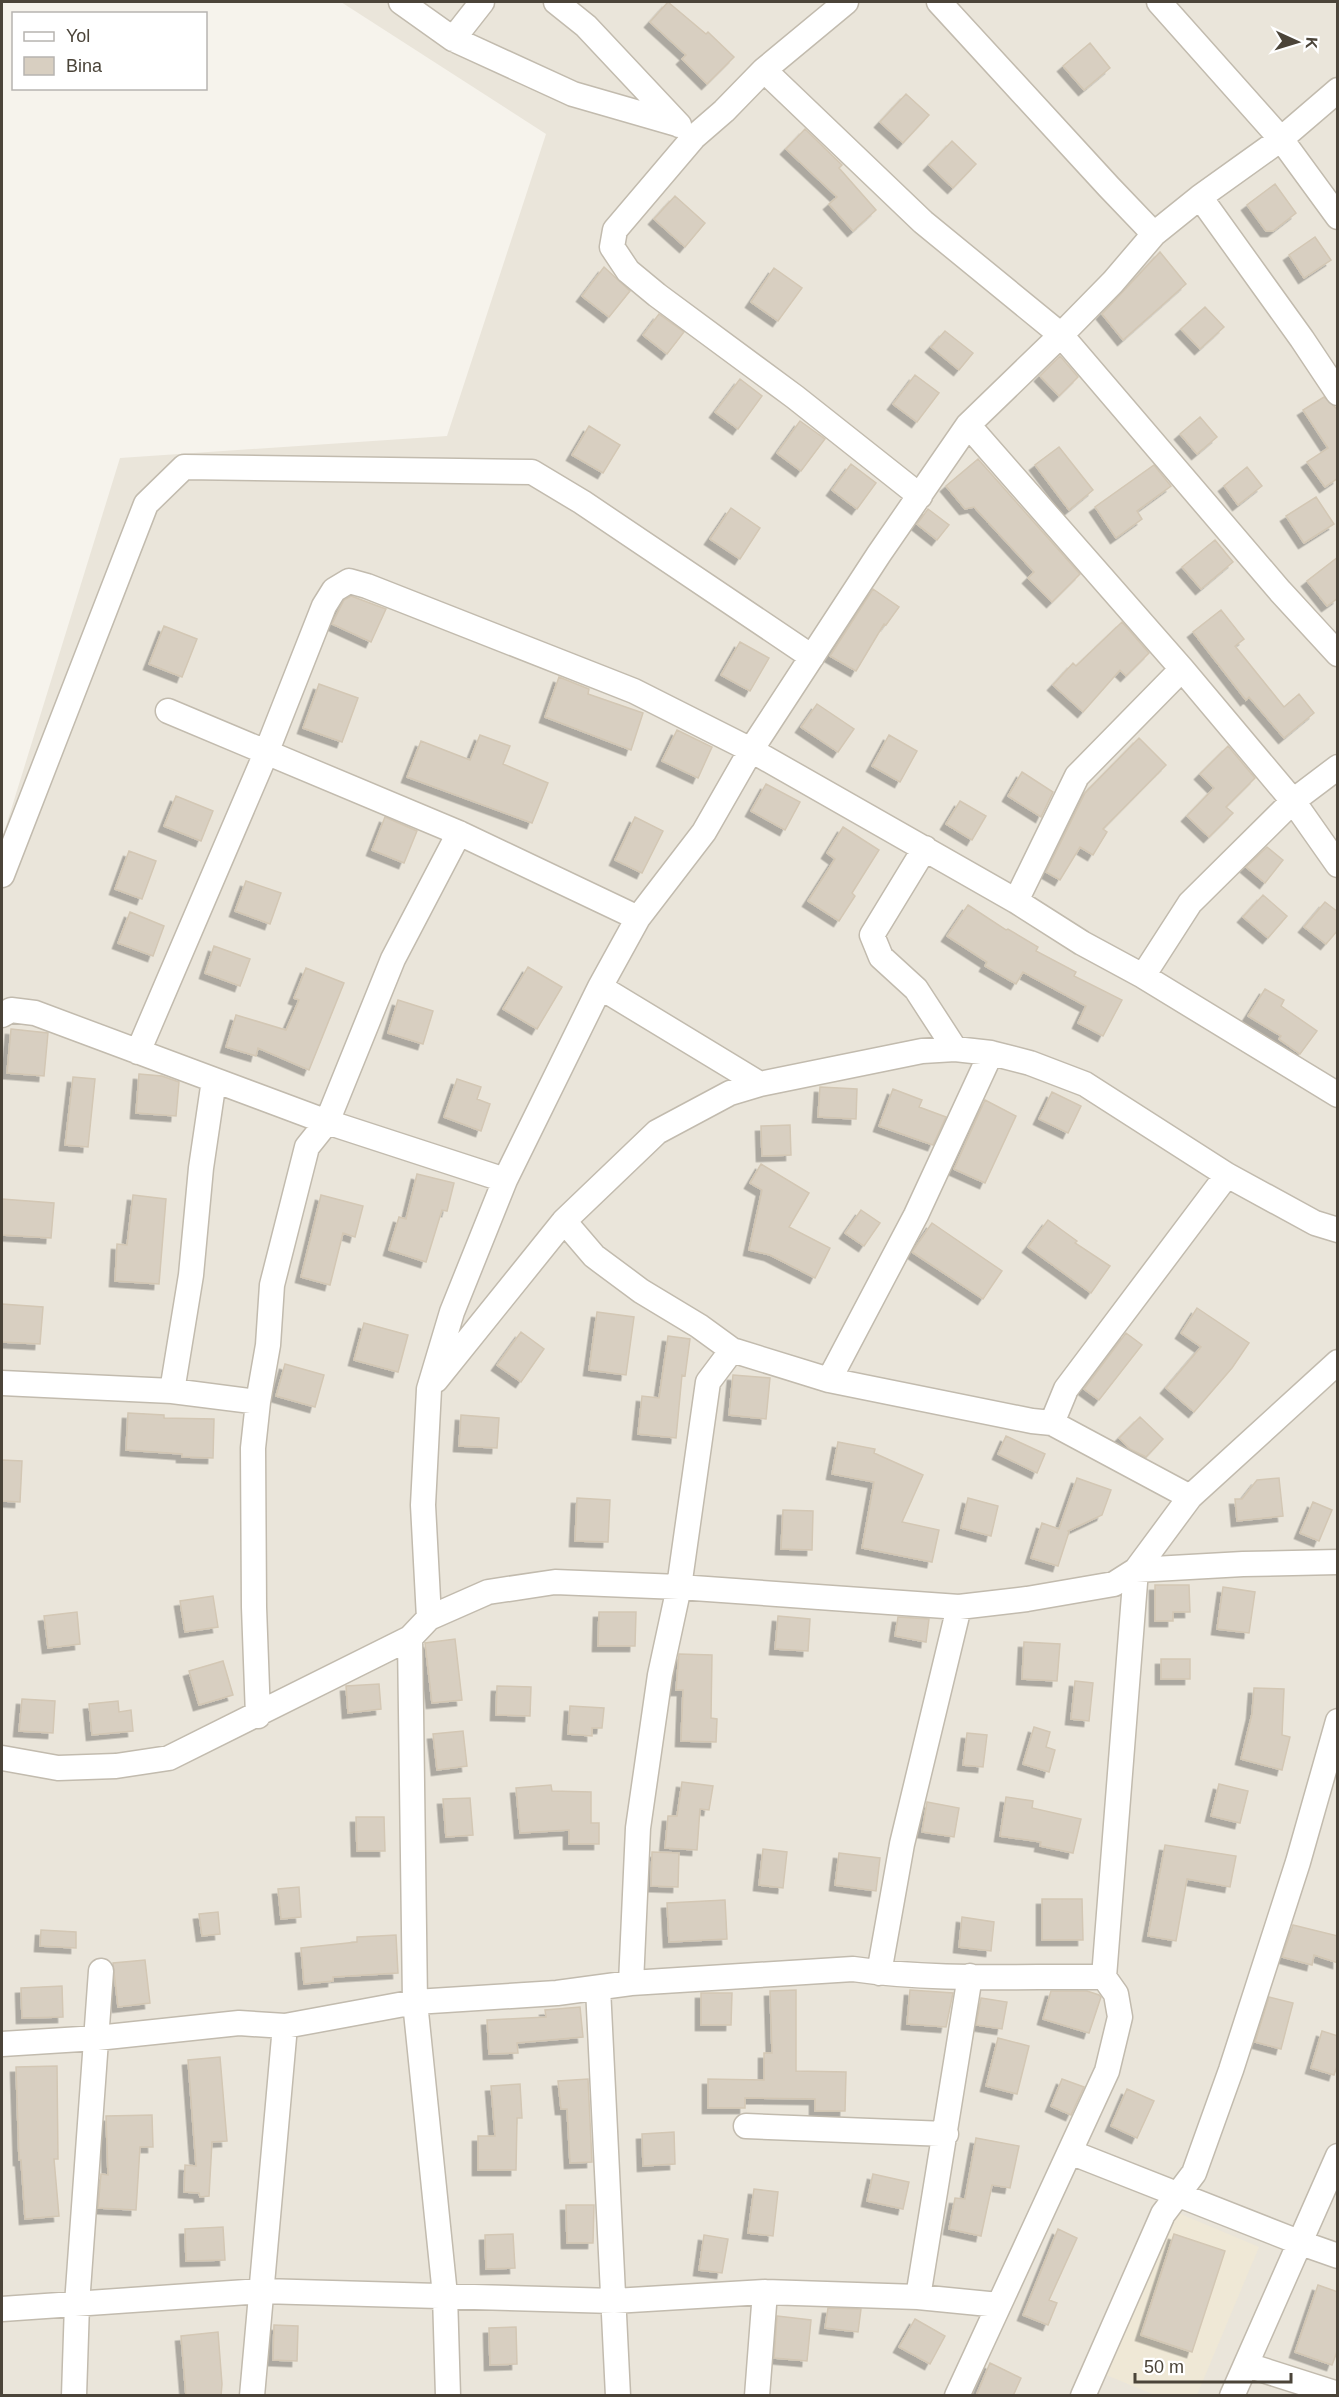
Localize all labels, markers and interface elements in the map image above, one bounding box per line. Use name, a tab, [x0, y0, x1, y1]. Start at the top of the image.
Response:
legend	[12, 12, 207, 90]
north arrow	[1267, 12, 1327, 72]
text: Yol	[66, 26, 90, 46]
text: K	[1303, 37, 1320, 50]
text: Bina	[66, 56, 103, 76]
scale bar	[1135, 2346, 1291, 2384]
text: 50 m	[1144, 2357, 1184, 2377]

